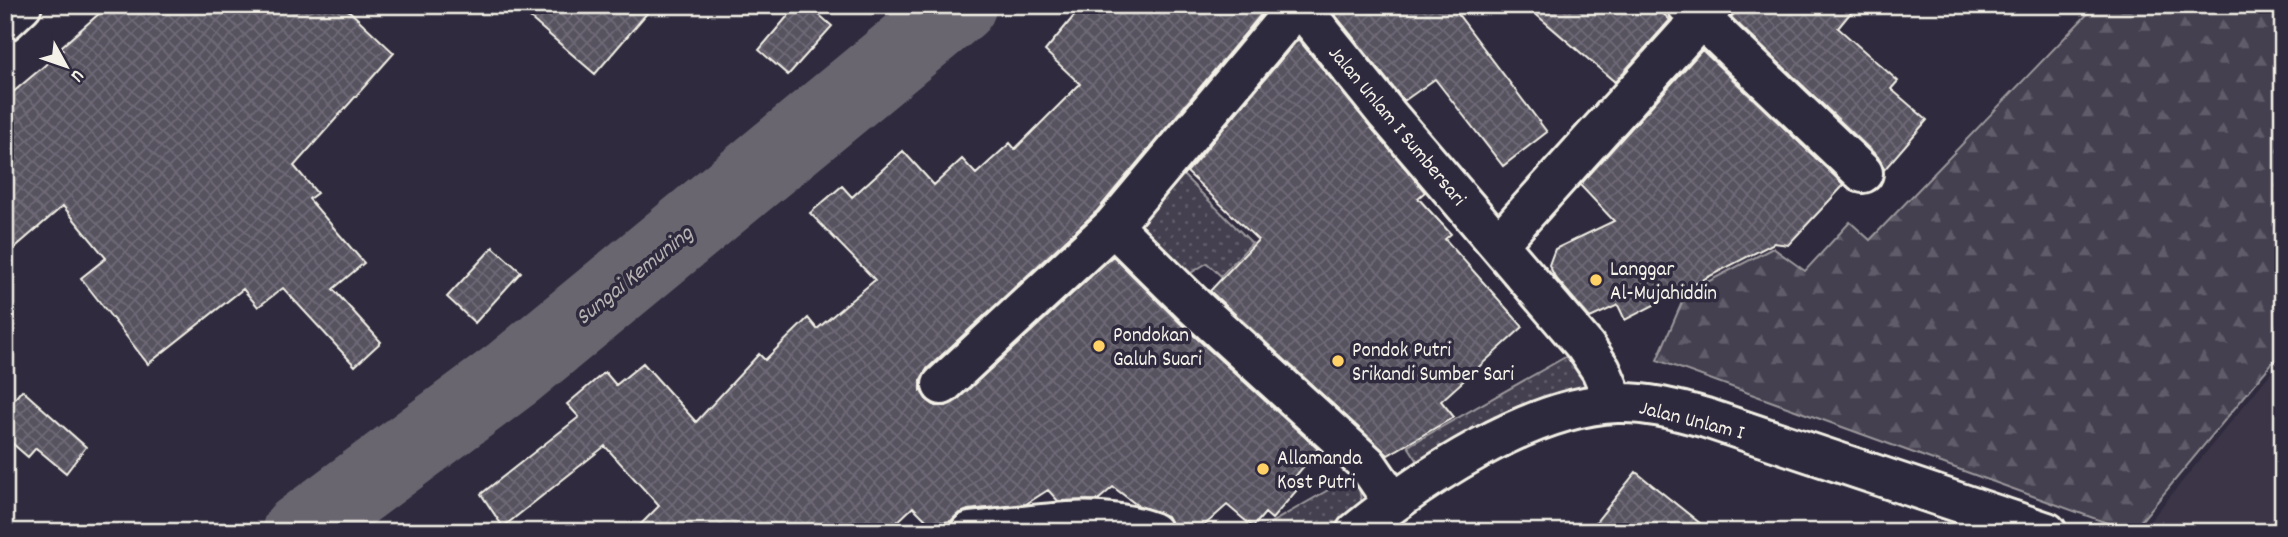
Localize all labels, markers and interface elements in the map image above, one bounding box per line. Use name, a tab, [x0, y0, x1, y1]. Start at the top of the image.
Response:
north arrow	[32, 32, 102, 102]
street label: Jalan Unlam I Sumbersari	[1320, 40, 1472, 214]
text: U	[63, 62, 90, 87]
water label: Sungai Kemuning	[569, 218, 702, 335]
place label: Langgar Al-Mujahiddin	[1610, 256, 1717, 310]
marker: Langgar Al-Mujahiddin	[1588, 272, 1604, 288]
place label: Pondokan Galuh Suari	[1113, 322, 1202, 376]
place label: Pondok Putri Srikandi Sumber Sari	[1352, 337, 1514, 391]
marker: Pondokan Galuh Suari	[1091, 338, 1107, 354]
marker: Pondok Putri Srikandi Sumber Sari	[1330, 353, 1346, 369]
street label: Jalan Unlam I	[1636, 394, 1747, 450]
place label: Allamanda Kost Putri	[1277, 445, 1363, 499]
marker: Allamanda Kost Putri	[1255, 461, 1271, 477]

